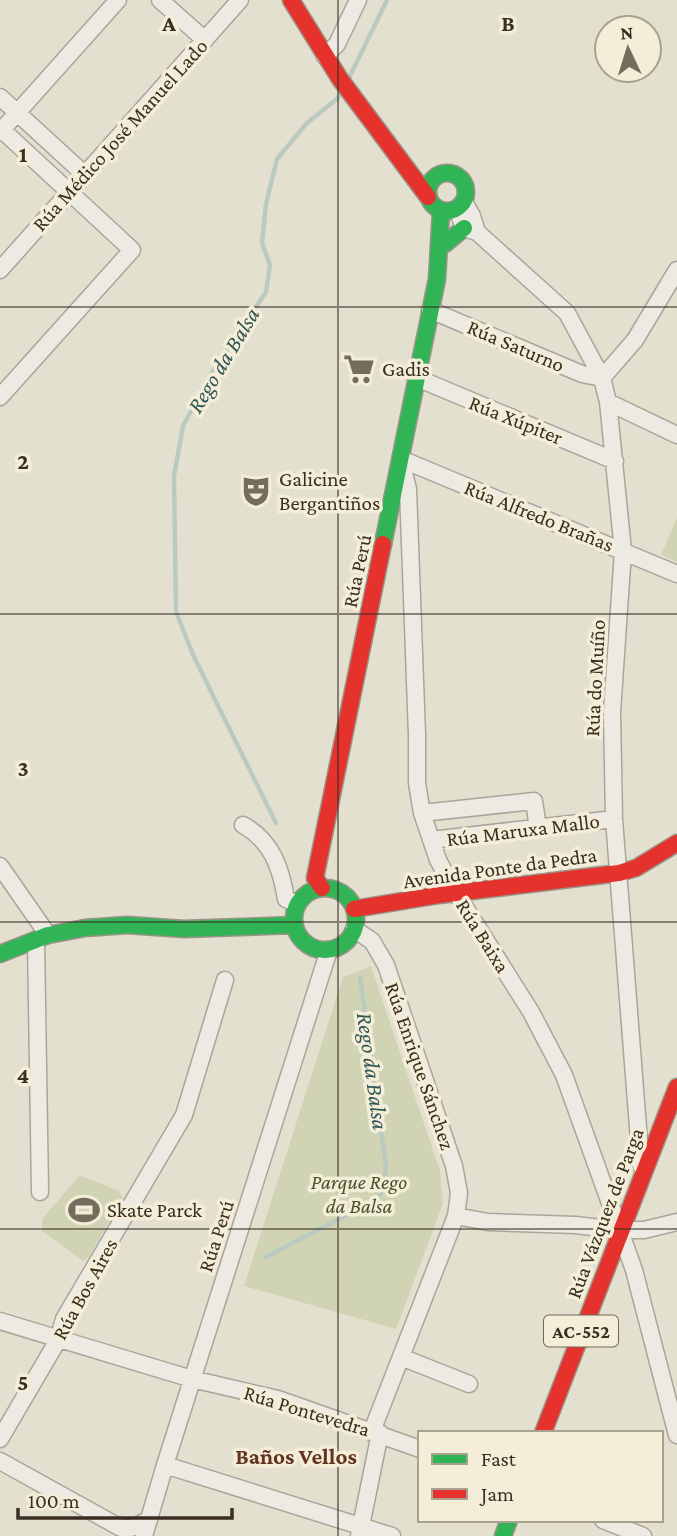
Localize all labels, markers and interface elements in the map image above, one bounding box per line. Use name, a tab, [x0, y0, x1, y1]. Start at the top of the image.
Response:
text: A	[161, 10, 176, 36]
text: B	[501, 10, 515, 36]
north arrow	[593, 14, 663, 84]
text: N	[620, 22, 634, 43]
street label: Rúa Médico José Manuel Lado	[27, 34, 213, 236]
text: 1	[19, 141, 28, 167]
water label: Rego da Balsa	[181, 302, 265, 417]
street label: Rúa Saturno	[464, 315, 568, 377]
supermarket icon: Gadis	[342, 352, 376, 386]
place label: Gadis	[382, 357, 430, 381]
street label: Rúa Xúpiter	[466, 390, 567, 450]
text: 2	[17, 448, 29, 474]
place label: Galicine Bergantiños	[279, 467, 380, 515]
theatre icon: Galicine Bergantiños	[239, 474, 273, 508]
street label: Rúa Alfredo Brañas	[461, 475, 617, 557]
street label: Rúa Perú	[338, 532, 376, 610]
street label: Rúa do Muíño	[580, 619, 610, 737]
text: 3	[17, 755, 29, 781]
street label: Rúa Maruxa Mallo	[445, 809, 601, 851]
street label: Avenida Ponte da Pedra	[402, 842, 599, 893]
street label: Rúa Baixa	[451, 895, 515, 977]
street label: Rúa Enrique Sánchez	[380, 979, 460, 1153]
water label: Rego da Balsa	[352, 1011, 394, 1132]
text: 4	[17, 1062, 29, 1088]
street label: Rúa Vázquez de Parga	[561, 1124, 649, 1302]
park label: Parque Rego da Balsa	[311, 1170, 407, 1218]
sports icon: Skate Parck	[67, 1193, 101, 1227]
street label: Rúa Perú	[193, 1197, 239, 1275]
place label: Skate Parck	[107, 1198, 202, 1222]
street label: Rúa Bos Aires	[47, 1234, 123, 1344]
road number: AC-552	[544, 1316, 618, 1346]
text: 5	[17, 1369, 29, 1395]
street label: Rúa Pontevedra	[241, 1380, 373, 1442]
legend	[418, 1431, 663, 1522]
district label: Baños Vellos	[235, 1443, 357, 1469]
text: Fast	[481, 1447, 517, 1471]
scale bar	[18, 1476, 231, 1520]
text: Jam	[479, 1482, 514, 1506]
text: 100 m	[28, 1489, 80, 1513]

